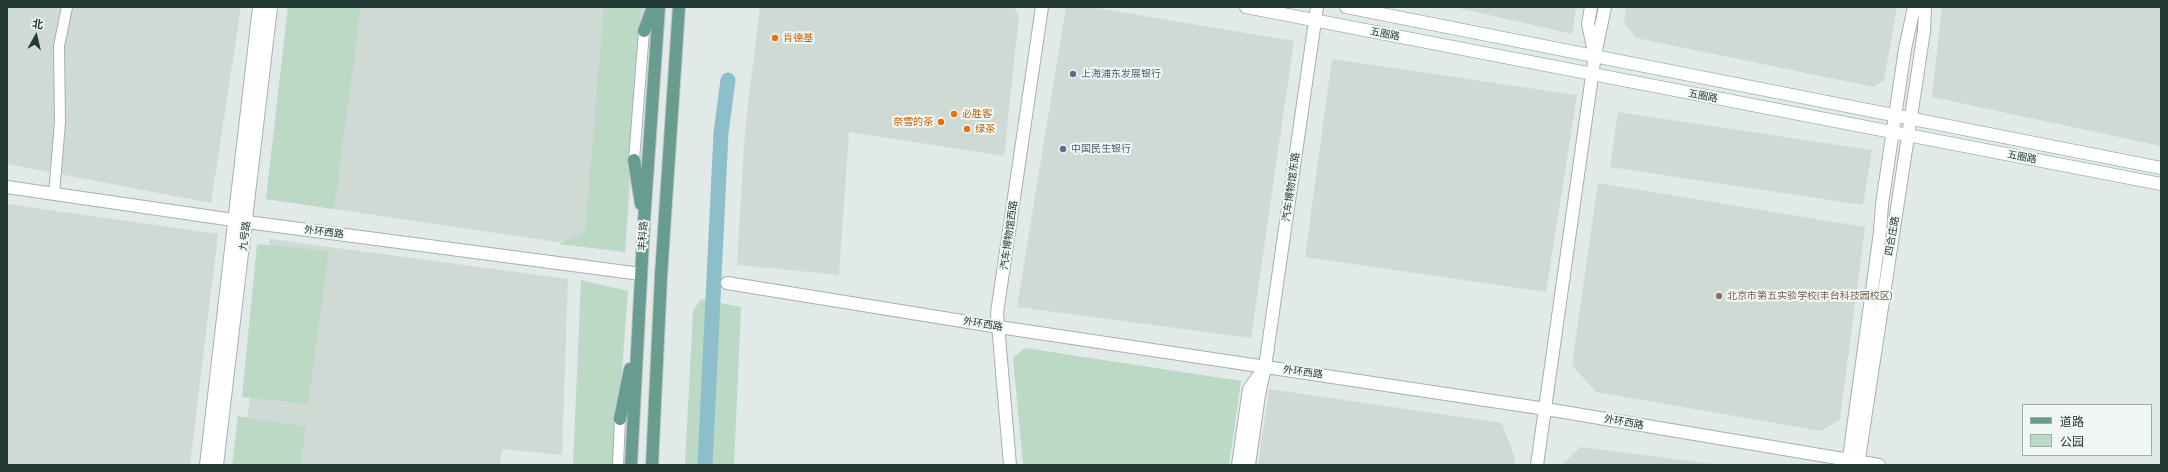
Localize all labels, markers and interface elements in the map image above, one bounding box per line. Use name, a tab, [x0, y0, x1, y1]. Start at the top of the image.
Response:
north arrow	[16, 16, 56, 56]
text: 北	[31, 16, 44, 31]
street label: 五圈路	[1369, 25, 1401, 43]
place label: 肯德基	[783, 32, 813, 44]
marker: 肯德基	[770, 33, 780, 43]
place label: 上海浦东发展银行	[1081, 68, 1161, 80]
marker: 上海浦东发展银行	[1068, 69, 1078, 79]
street label: 五圈路	[1687, 87, 1719, 105]
place label: 必胜客	[962, 108, 992, 120]
marker: 必胜客	[949, 109, 959, 119]
place label: 奈雪的茶	[893, 116, 933, 128]
marker: 奈雪的茶	[936, 117, 946, 127]
place label: 绿茶	[975, 123, 995, 135]
marker: 绿茶	[962, 124, 972, 134]
place label: 中国民生银行	[1071, 143, 1131, 155]
marker: 中国民生银行	[1058, 144, 1068, 154]
street label: 五圈路	[2006, 148, 2038, 166]
street label: 汽车博物馆东路	[1280, 152, 1302, 222]
street label: 汽车博物馆西路	[998, 200, 1020, 270]
street label: 四合庄路	[1883, 215, 1901, 257]
street label: 九号路	[237, 220, 253, 252]
street label: 丰科路	[636, 221, 650, 251]
street label: 外环西路	[303, 224, 345, 240]
place label: 北京市第五实验学校(丰台科技园校区)	[1727, 290, 1892, 302]
marker: 北京市第五实验学校(丰台科技园校区)	[1714, 291, 1724, 301]
street label: 外环西路	[962, 315, 1004, 333]
street label: 外环西路	[1282, 363, 1324, 381]
legend	[2022, 404, 2152, 456]
street label: 外环西路	[1603, 413, 1645, 431]
text: 道路	[2060, 414, 2084, 429]
text: 公园	[2060, 434, 2084, 449]

